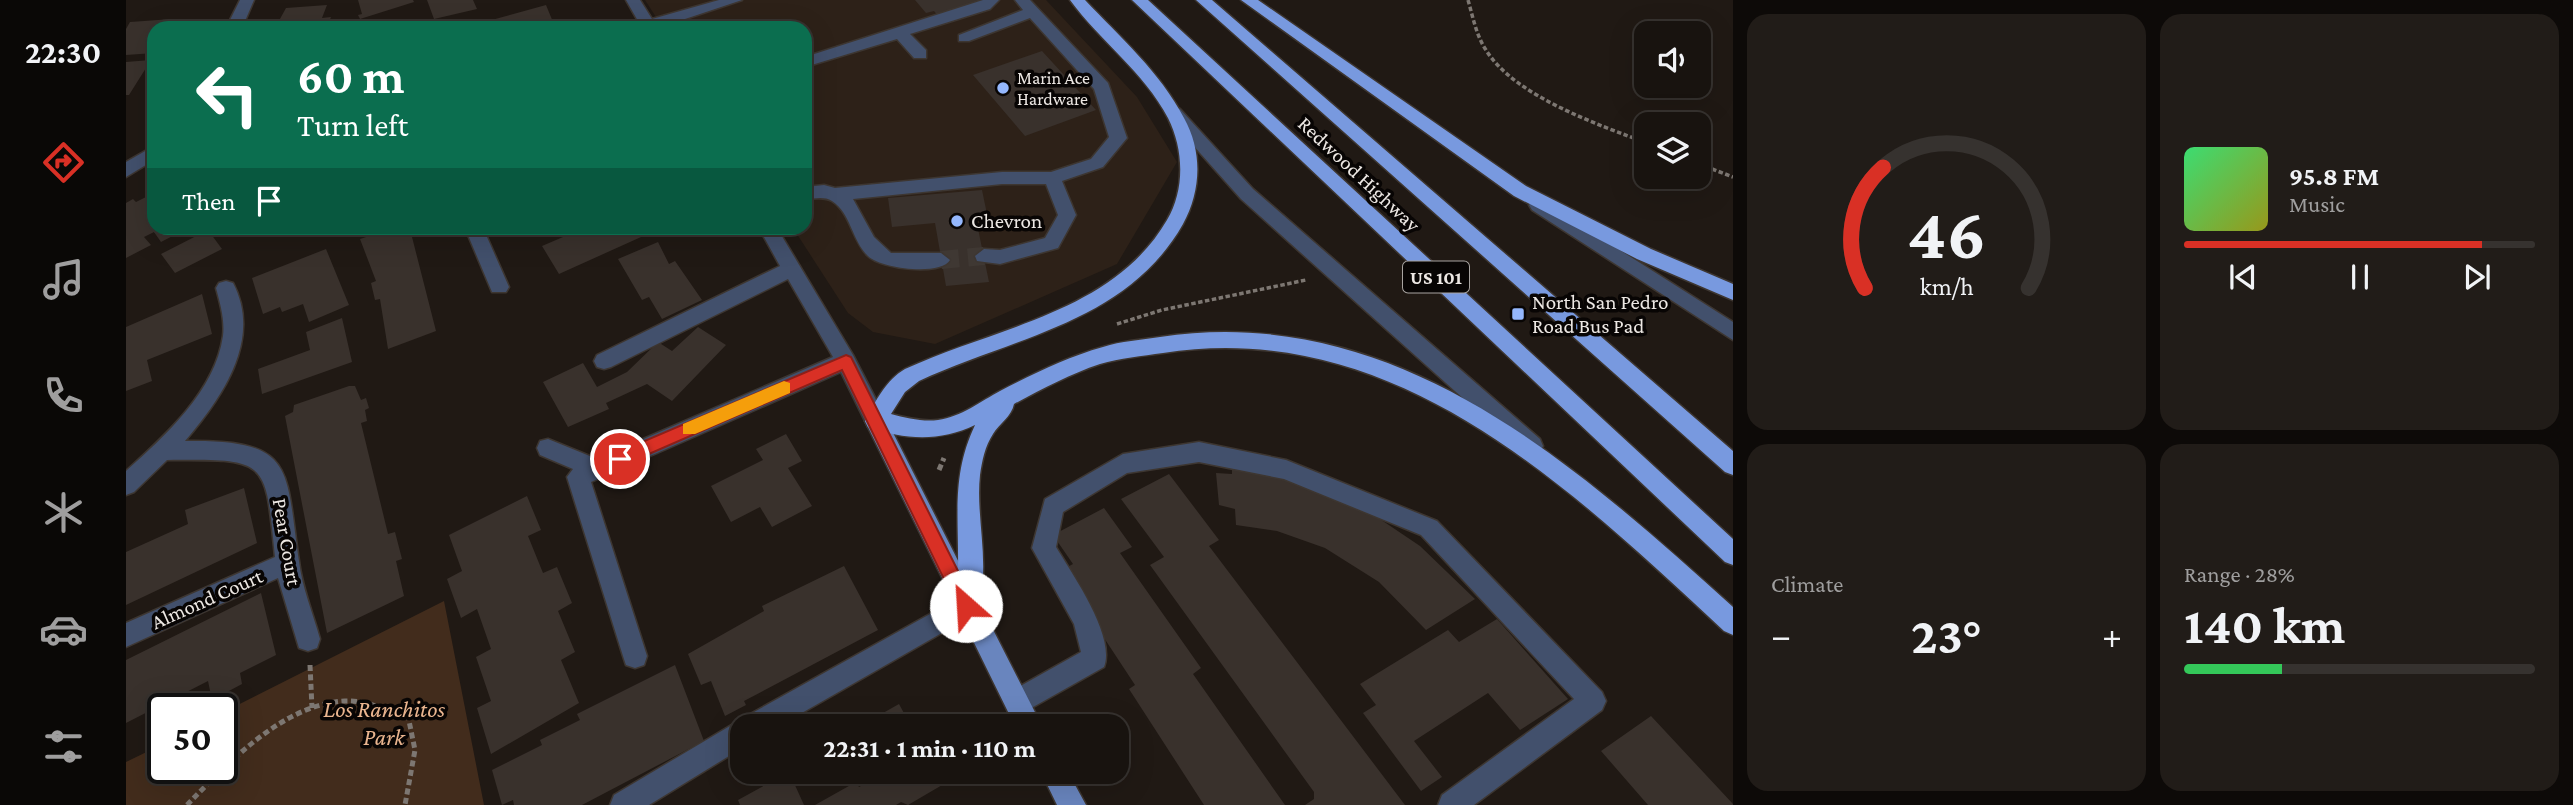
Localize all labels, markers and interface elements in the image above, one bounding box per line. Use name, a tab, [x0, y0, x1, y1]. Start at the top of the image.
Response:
map controls	[1634, 21, 1711, 189]
button: sound	[1634, 21, 1711, 98]
text: 22:30	[25, 34, 101, 70]
icon: left	[182, 49, 273, 140]
text: 60 m	[297, 49, 404, 104]
place label: Marin Ace Hardware	[1017, 68, 1090, 109]
marker: Marin Ace Hardware	[995, 80, 1011, 96]
text: Turn left	[297, 107, 408, 143]
street label: Redwood Highway	[1293, 111, 1425, 237]
button: layers	[1634, 112, 1711, 189]
icon: directions	[39, 138, 88, 187]
text: 95.8 FM	[2289, 162, 2379, 191]
icon: arrive	[250, 182, 288, 220]
text: Then	[182, 187, 236, 216]
text: Music	[2289, 191, 2345, 217]
text: 46	[1907, 193, 1986, 274]
place label: Chevron	[971, 209, 1042, 233]
marker: Chevron	[949, 213, 965, 229]
icon: music	[39, 255, 88, 304]
icon: previous	[2224, 258, 2262, 296]
icon: pause	[2341, 258, 2379, 296]
icon: next	[2458, 258, 2496, 296]
road number: US 101	[1403, 262, 1469, 292]
text: km/h	[1920, 273, 1973, 300]
place label: North San Pedro Road Bus Pad	[1532, 290, 1668, 338]
marker: North San Pedro Road Bus Pad	[1510, 306, 1526, 322]
icon: phone	[39, 371, 88, 420]
pin	[590, 429, 650, 489]
icon: arrive	[601, 440, 639, 478]
icon: climate	[39, 488, 88, 537]
street label: Pear Court	[267, 496, 307, 589]
text: Range · 28%	[2184, 561, 2295, 587]
street label: Almond Court	[148, 563, 267, 634]
position arrow	[929, 569, 1003, 643]
text: Climate	[1771, 571, 1843, 597]
text: 140 km	[2184, 596, 2345, 654]
icon: car	[39, 605, 88, 654]
text: 23°	[1911, 606, 1982, 664]
text: −	[1771, 614, 1791, 656]
text: +	[2102, 614, 2122, 656]
speed limit sign: 50	[147, 693, 238, 784]
park label: Los Ranchitos Park	[323, 695, 445, 750]
icon: filters	[39, 722, 88, 771]
text: 22:31 · 1 min · 110 m	[823, 734, 1036, 763]

